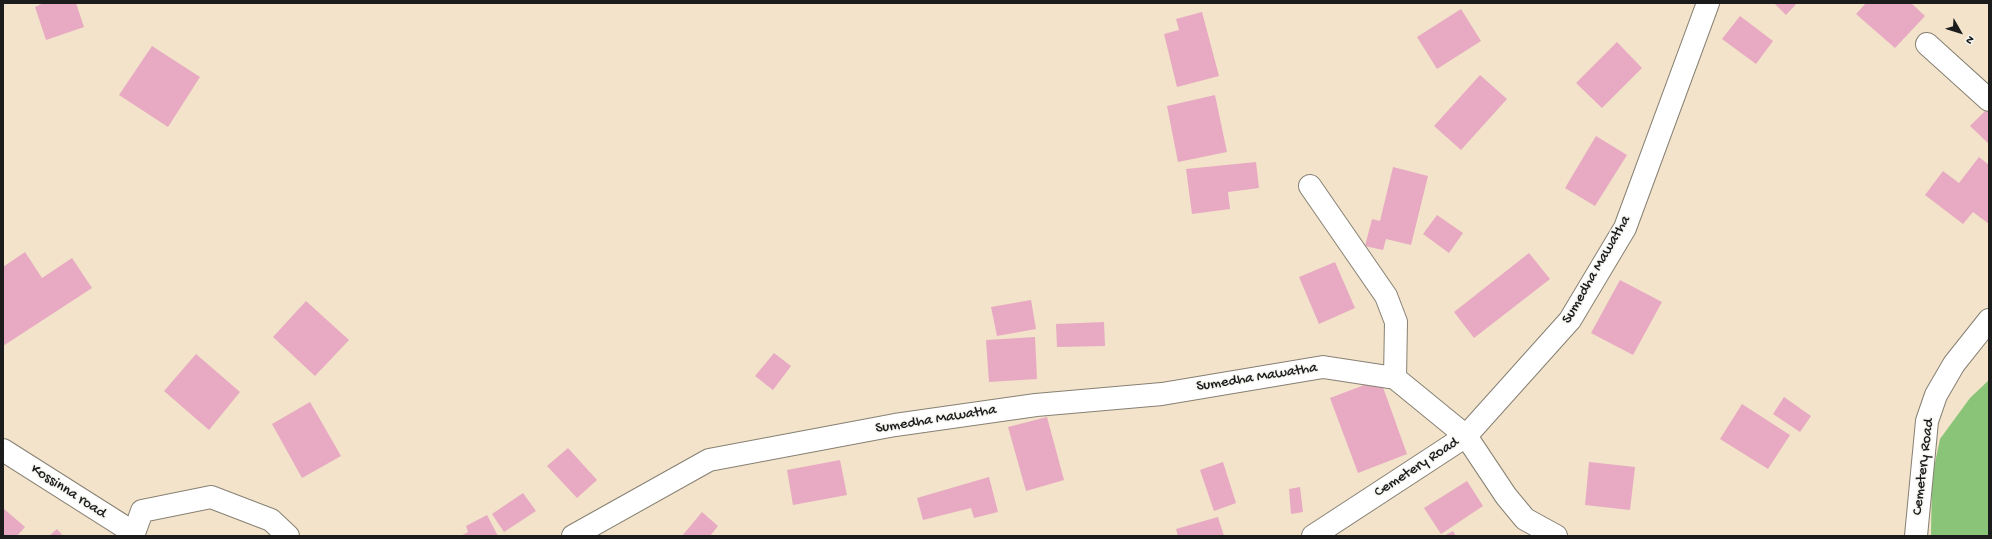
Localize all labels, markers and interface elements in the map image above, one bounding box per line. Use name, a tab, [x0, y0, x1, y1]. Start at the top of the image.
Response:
north arrow	[1940, 12, 1980, 52]
text: N	[1962, 33, 1976, 46]
street label: Sumedha Mawatha	[1559, 213, 1635, 327]
street label: Sumedha Mawatha	[1195, 360, 1319, 396]
street label: Sumedha Mawatha	[874, 402, 998, 438]
street label: Cemetery Road	[1909, 418, 1939, 516]
street label: Cemetery Road	[1371, 434, 1463, 502]
street label: Kossinna road	[27, 461, 109, 523]

